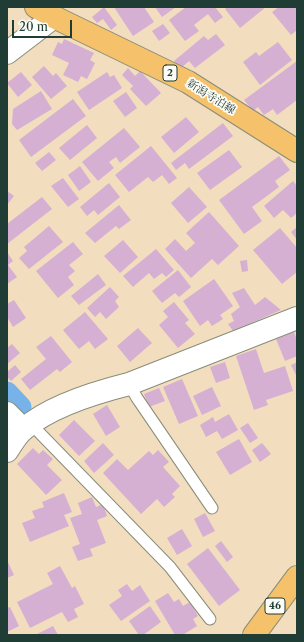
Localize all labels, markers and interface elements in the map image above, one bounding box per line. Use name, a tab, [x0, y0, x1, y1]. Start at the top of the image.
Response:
scale bar	[14, 12, 74, 38]
text: 20 m	[19, 19, 48, 34]
road number: 2	[163, 65, 177, 81]
street label: 新潟寺泊線	[184, 77, 238, 117]
road number: 46	[265, 598, 285, 614]

